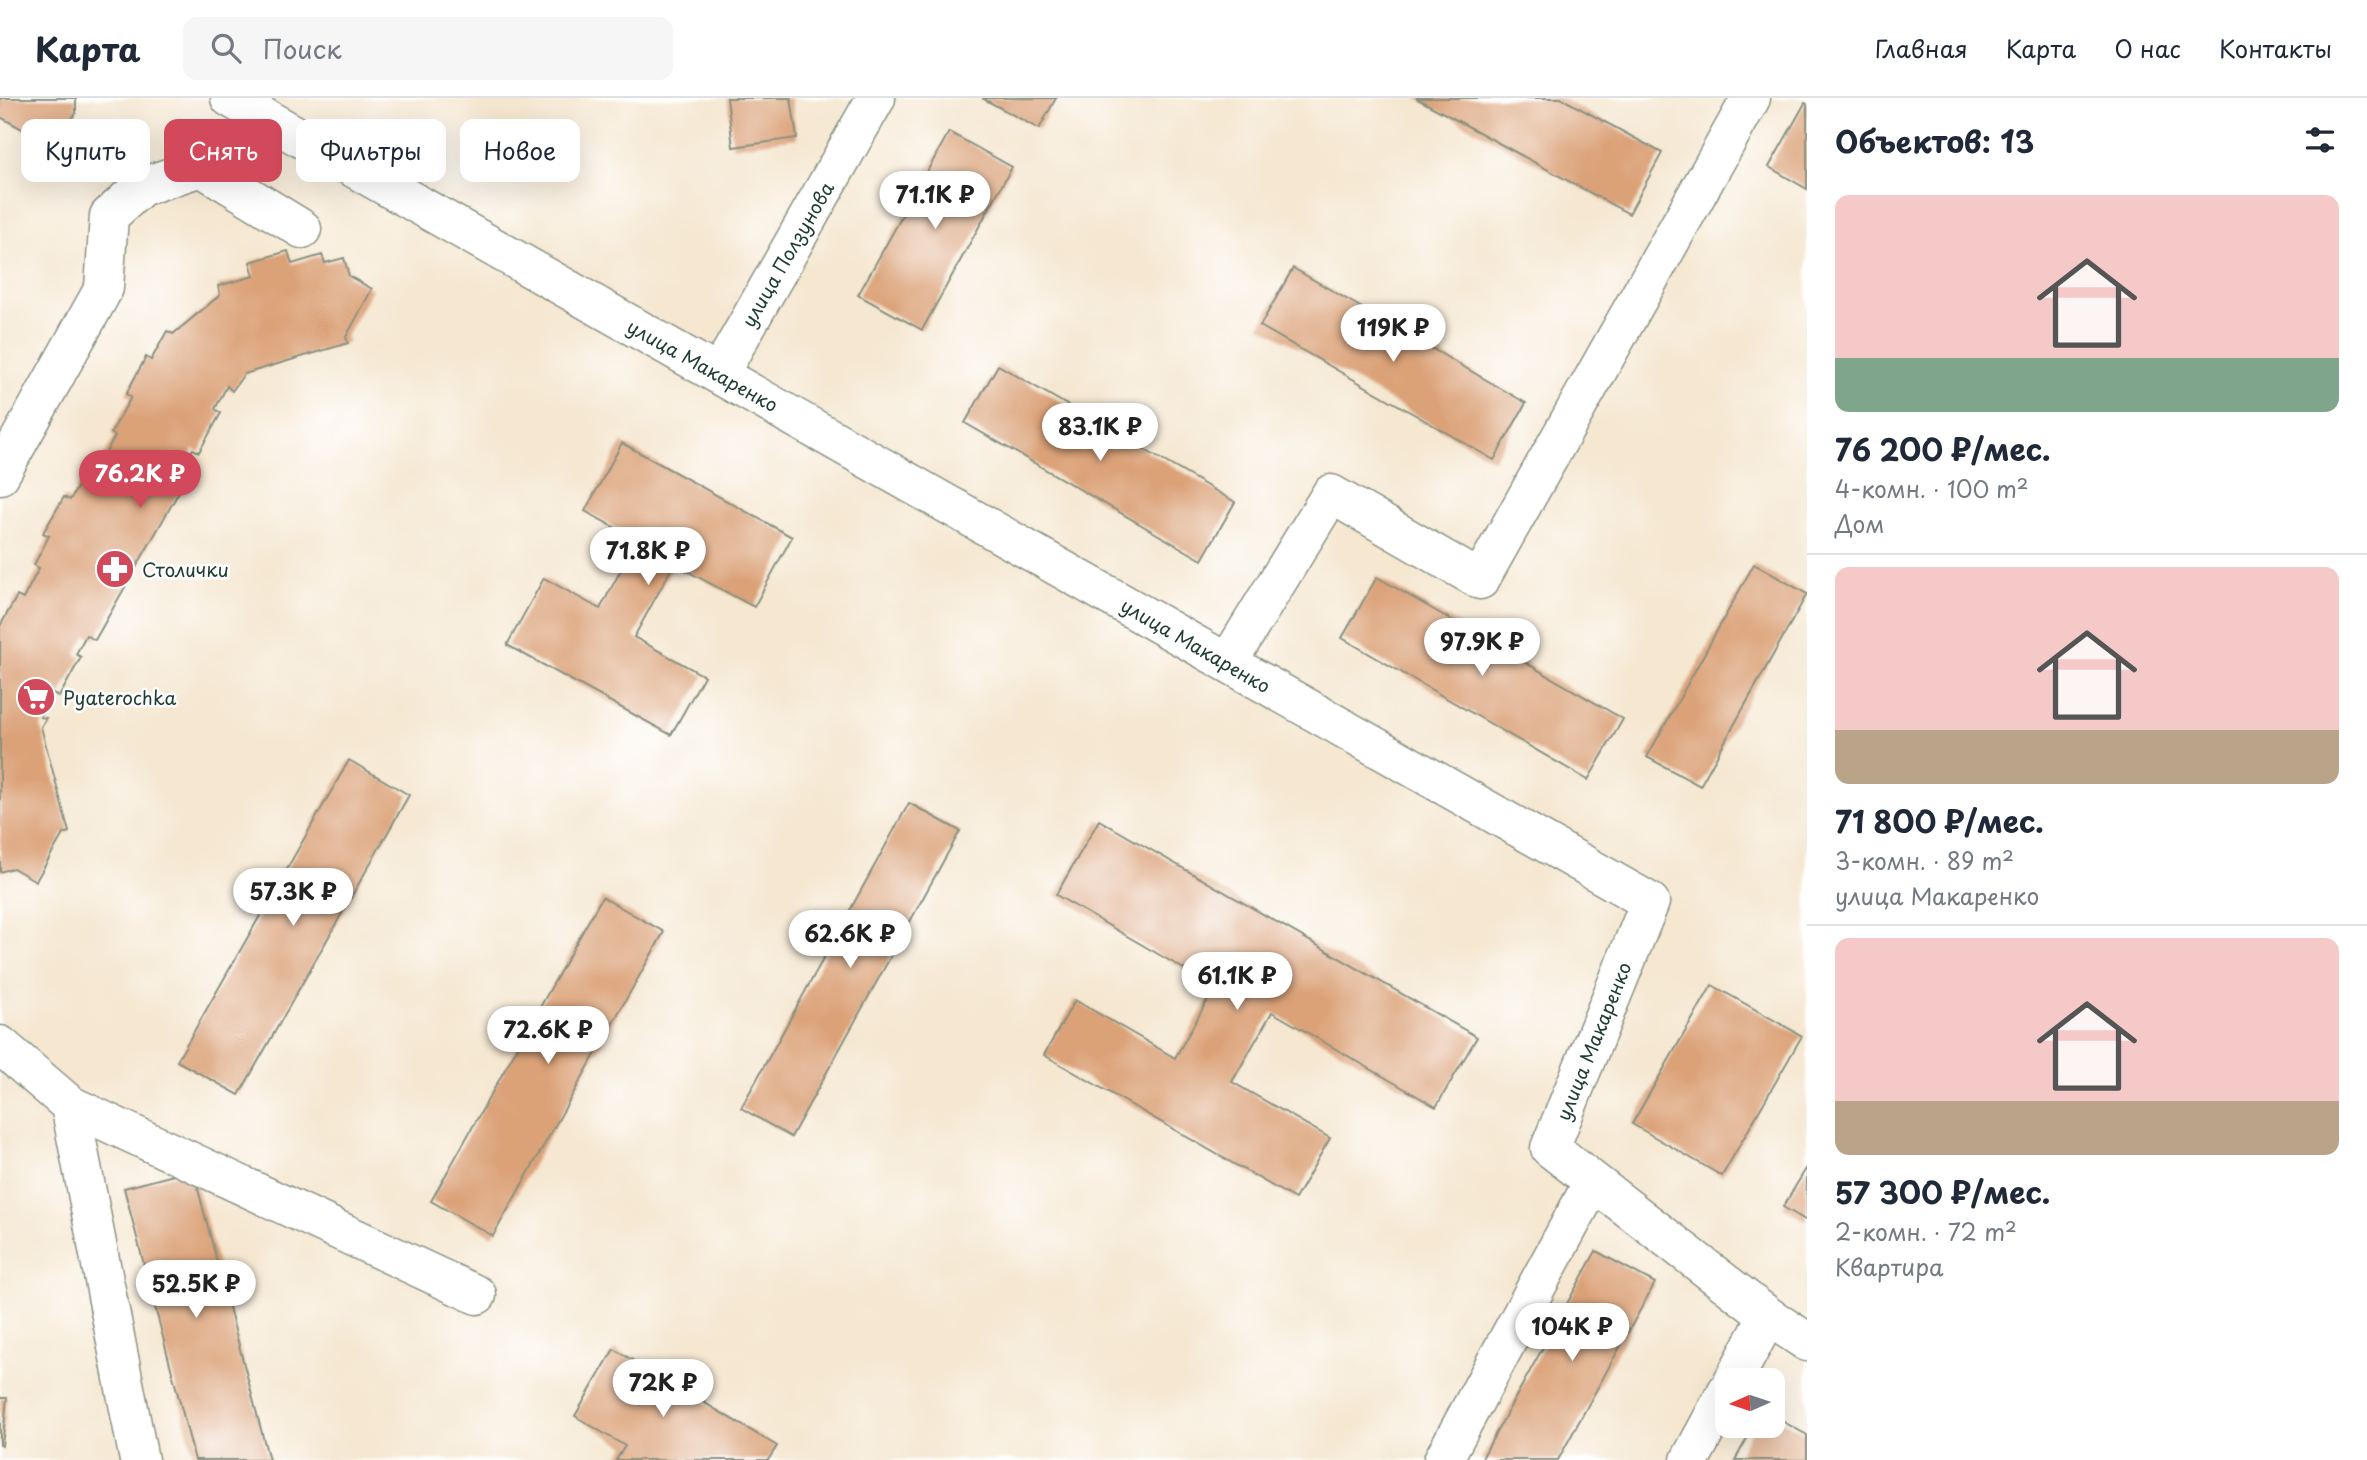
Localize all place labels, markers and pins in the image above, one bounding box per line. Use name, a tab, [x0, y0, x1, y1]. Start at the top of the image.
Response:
pin: 71.1K ₽	[870, 172, 1000, 231]
pin: 119K ₽	[1336, 304, 1450, 364]
pin: 83.1K ₽	[1035, 404, 1165, 463]
pin: 76.2K ₽	[75, 450, 205, 510]
pin: 71.8K ₽	[583, 528, 713, 587]
pharmacy icon: Столички	[94, 548, 136, 590]
place label: Столички	[142, 555, 229, 583]
pin: 97.9K ₽	[1417, 618, 1547, 678]
supermarket icon: Pyaterochka	[15, 676, 57, 718]
place label: Pyaterochka	[63, 683, 177, 711]
pin: 57.3K ₽	[228, 868, 358, 928]
pin: 62.6K ₽	[785, 910, 915, 970]
pin: 61.1K ₽	[1172, 953, 1302, 1012]
pin: 72.6K ₽	[483, 1006, 613, 1066]
pin: 52.5K ₽	[131, 1260, 261, 1320]
pin: 104K ₽	[1515, 1304, 1629, 1363]
pin: 72K ₽	[614, 1360, 712, 1419]

